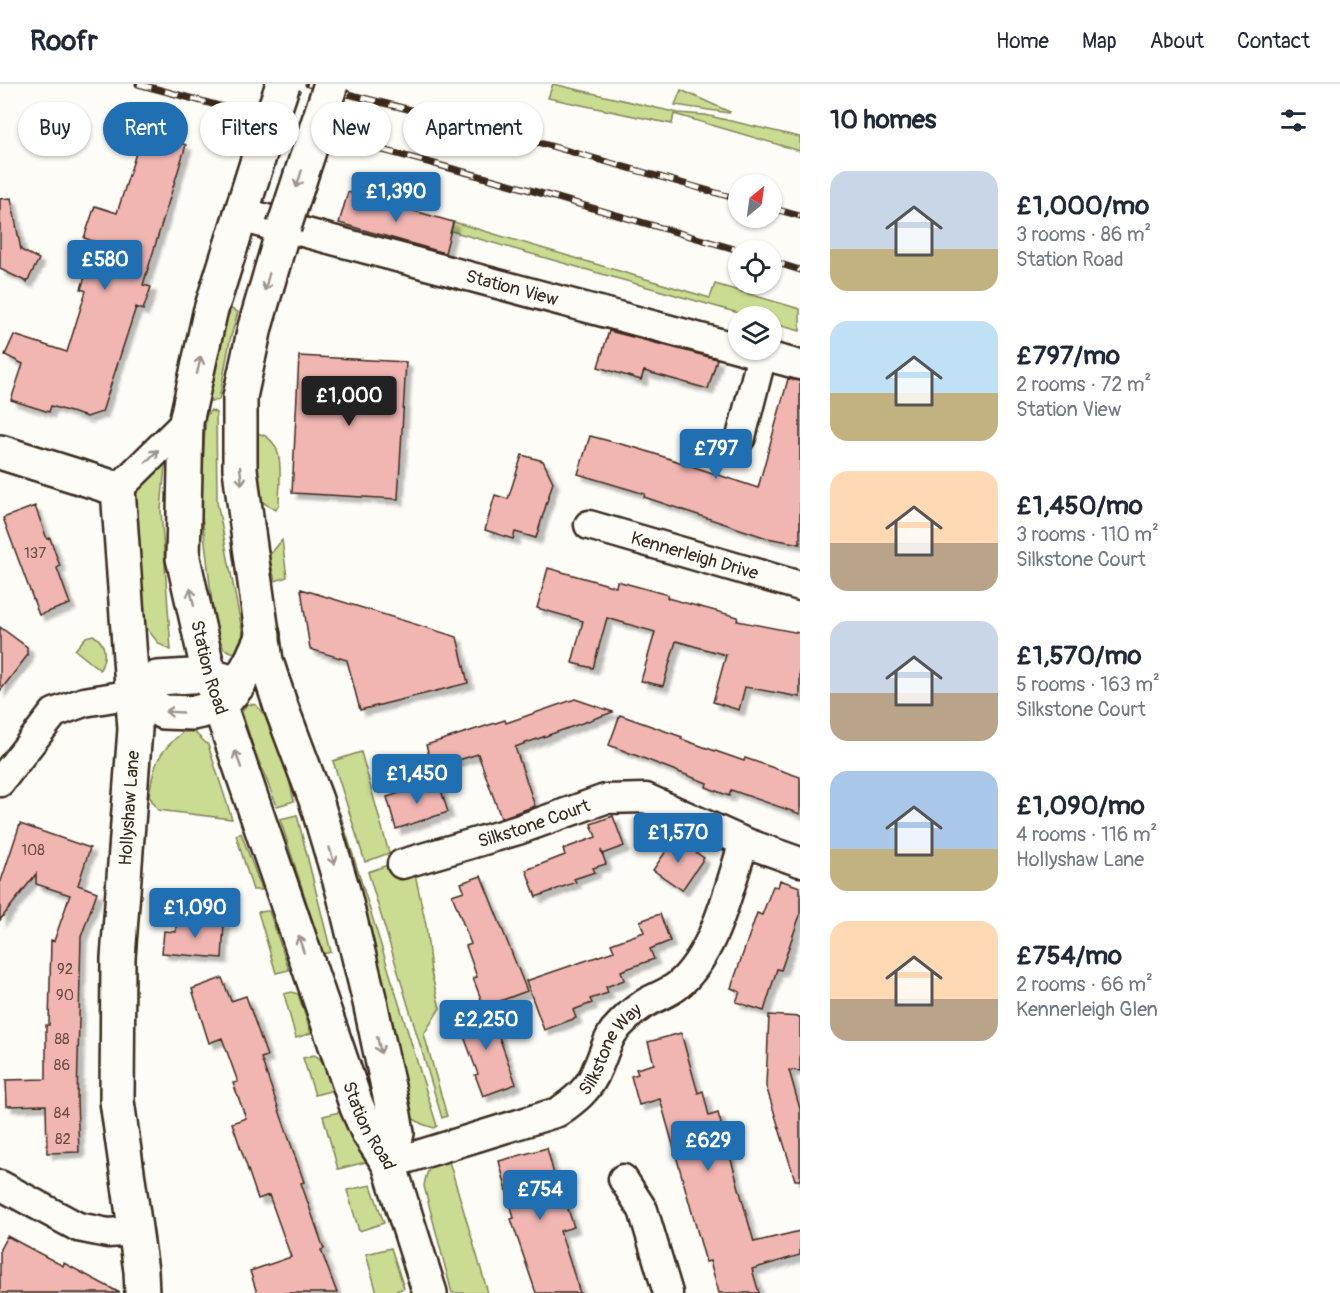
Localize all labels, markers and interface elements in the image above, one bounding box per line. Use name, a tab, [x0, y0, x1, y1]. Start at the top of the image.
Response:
text: Roofr	[30, 24, 98, 59]
text: Home	[996, 28, 1049, 55]
text: Map	[1082, 28, 1117, 55]
text: About	[1150, 28, 1204, 55]
text: Contact	[1237, 28, 1310, 55]
chip: Buy	[18, 102, 91, 156]
chip: Rent	[103, 102, 188, 156]
chip: Filters	[200, 102, 299, 156]
chip: New	[311, 102, 391, 156]
chip: Apartment	[403, 102, 543, 156]
text: 10 homes	[830, 104, 936, 136]
icon: filters	[1277, 104, 1310, 137]
one-way arrow	[293, 169, 304, 188]
pin: £1,390	[347, 172, 445, 223]
north arrow	[728, 174, 782, 228]
map controls	[728, 174, 782, 360]
text: £1,390	[366, 179, 426, 204]
text: £1,000/mo	[1016, 190, 1149, 222]
icon: home	[878, 195, 950, 267]
text: 3 rooms · 86 m²	[1016, 222, 1151, 247]
pin: £580	[69, 240, 141, 291]
button: locate	[728, 240, 782, 294]
text: £580	[81, 247, 129, 272]
text: Station Road	[1016, 247, 1124, 272]
street label: Station View	[463, 265, 561, 312]
one-way arrow	[260, 273, 272, 292]
button: layers	[728, 306, 782, 360]
text: £797/mo	[1016, 340, 1120, 372]
icon: home	[878, 345, 950, 417]
one-way arrow	[194, 356, 205, 375]
text: 2 rooms · 72 m²	[1016, 372, 1151, 397]
pin: £1,000	[300, 376, 398, 427]
text: £1,000	[316, 383, 382, 408]
text: Station View	[1016, 397, 1121, 422]
pin: £797	[680, 429, 752, 480]
text: £797	[694, 436, 738, 461]
one-way arrow	[145, 448, 160, 463]
one-way arrow	[236, 466, 247, 486]
text: £1,450/mo	[1016, 490, 1143, 522]
icon: home	[878, 495, 950, 567]
text: 3 rooms · 110 m²	[1016, 522, 1159, 547]
street label: Kennerleigh Drive	[628, 527, 761, 585]
house number: 137	[24, 544, 46, 563]
text: Silkstone Court	[1016, 547, 1146, 572]
one-way arrow	[186, 588, 197, 608]
street label: Station Road	[185, 618, 233, 718]
text: £1,570/mo	[1016, 640, 1141, 672]
icon: home	[878, 645, 950, 717]
text: 5 rooms · 163 m²	[1016, 672, 1160, 697]
text: Silkstone Court	[1016, 697, 1146, 722]
one-way arrow	[165, 707, 185, 718]
street label: Hollyshaw Lane	[114, 750, 145, 866]
one-way arrow	[232, 750, 243, 769]
pin: £1,450	[368, 754, 466, 805]
text: £1,450	[386, 761, 448, 786]
text: £1,090/mo	[1016, 790, 1145, 822]
street label: Silkstone Court	[475, 794, 594, 853]
icon: home	[878, 795, 950, 867]
pin: £1,570	[629, 813, 727, 864]
text: £1,570	[648, 820, 708, 845]
text: 4 rooms · 116 m²	[1016, 822, 1157, 847]
house number: 108	[21, 841, 45, 860]
one-way arrow	[327, 846, 338, 865]
text: Hollyshaw Lane	[1016, 847, 1144, 872]
pin: £1,090	[146, 888, 244, 939]
text: £1,090	[163, 895, 227, 920]
one-way arrow	[295, 935, 306, 954]
text: £754/mo	[1016, 940, 1122, 972]
icon: home	[878, 945, 950, 1017]
house number: 92	[57, 960, 73, 979]
text: 2 rooms · 66 m²	[1016, 972, 1153, 997]
house number: 90	[56, 986, 74, 1005]
text: Kennerleigh Glen	[1016, 997, 1158, 1022]
street label: Silkstone Way	[574, 998, 647, 1101]
pin: £2,250	[437, 1000, 535, 1051]
text: £2,250	[454, 1007, 518, 1032]
house number: 88	[54, 1030, 70, 1049]
one-way arrow	[374, 1036, 386, 1055]
house number: 86	[54, 1056, 70, 1075]
street label: Station Road	[337, 1078, 401, 1172]
house number: 84	[54, 1104, 70, 1123]
pin: £629	[672, 1121, 744, 1172]
text: £629	[685, 1128, 731, 1153]
house number: 82	[55, 1130, 71, 1149]
pin: £754	[504, 1170, 576, 1221]
text: £754	[517, 1177, 563, 1202]

